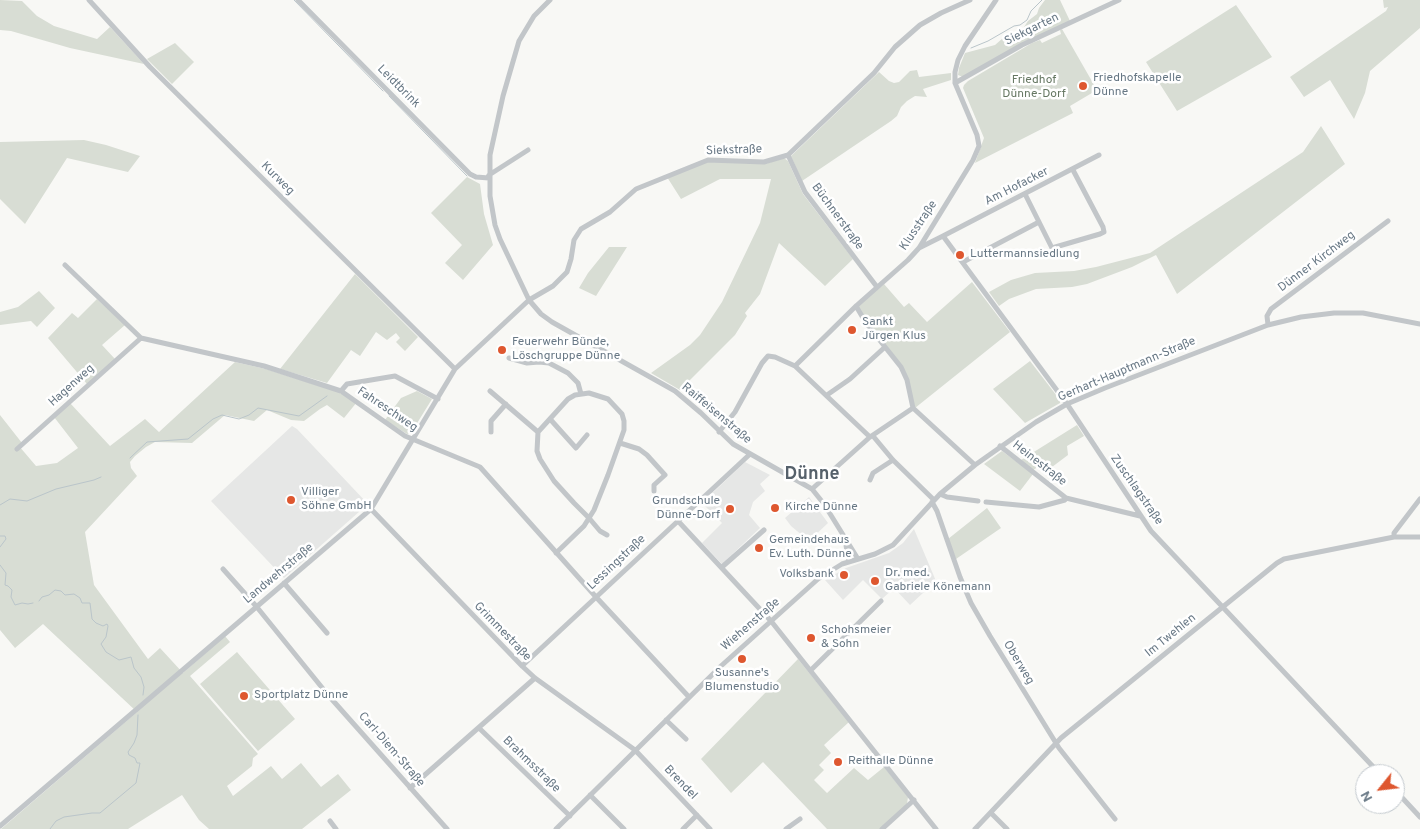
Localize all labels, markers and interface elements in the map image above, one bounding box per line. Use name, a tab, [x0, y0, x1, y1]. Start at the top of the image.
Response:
street label: Siekgarten	[1003, 11, 1061, 49]
street label: Leidtbrink	[374, 63, 422, 111]
place label: Friedhofskapelle Dünne	[1093, 72, 1181, 100]
park label: Friedhof Dünne-Dorf	[1002, 74, 1066, 102]
marker: Friedhofskapelle Dünne	[1077, 80, 1089, 92]
street label: Siekstraße	[706, 143, 762, 159]
street label: Kurweg	[257, 159, 297, 199]
street label: Am Hofacker	[983, 165, 1051, 209]
street label: Büchnerstraße	[808, 181, 866, 253]
street label: Klusstraße	[897, 198, 941, 254]
street label: Dünner Kirchweg	[1276, 228, 1358, 296]
place label: Luttermannsiedlung	[970, 248, 1080, 262]
marker: Luttermannsiedlung	[954, 249, 966, 261]
place label: Sankt Jürgen Klus	[862, 316, 926, 344]
marker: Sankt Jürgen Klus	[846, 324, 858, 336]
street label: Gerhart-Hauptmann-Straße	[1056, 334, 1198, 406]
place label: Feuerwehr Bünde, Löschgruppe Dünne	[512, 336, 620, 364]
marker: Feuerwehr Bünde, Löschgruppe Dünne	[496, 344, 508, 356]
street label: Hagenweg	[46, 362, 98, 410]
street label: Raiffeisenstraße	[678, 381, 754, 447]
street label: Fahreschweg	[354, 385, 420, 435]
street label: Heinestraße	[1009, 438, 1069, 490]
street label: Zuschlagstraße	[1106, 452, 1166, 528]
district label: Dünne	[785, 464, 839, 486]
place label: Villiger Söhne GmbH	[301, 486, 372, 514]
marker: Villiger Söhne GmbH	[285, 494, 297, 506]
place label: Grundschule Dünne-Dorf	[652, 495, 720, 523]
place label: Kirche Dünne	[785, 501, 858, 515]
marker: Kirche Dünne	[769, 502, 781, 514]
marker: Grundschule Dünne-Dorf	[724, 503, 736, 515]
street label: Lessingstraße	[585, 532, 649, 594]
place label: Gemeindehaus Ev. Luth. Dünne	[769, 534, 852, 562]
street label: Landwehrstraße	[241, 541, 317, 607]
marker: Gemeindehaus Ev. Luth. Dünne	[753, 542, 765, 554]
place label: Dr. med. Gabriele Könemann	[885, 567, 991, 595]
place label: Volksbank	[779, 568, 834, 582]
marker: Volksbank	[838, 569, 850, 581]
marker: Dr. med. Gabriele Könemann	[869, 575, 881, 587]
street label: Wiehenstraße	[719, 596, 783, 654]
street label: Grimmestraße	[470, 600, 534, 664]
street label: Im Twehlen	[1143, 611, 1199, 661]
place label: Schohsmeier & Sohn	[821, 624, 891, 652]
marker: Schohsmeier & Sohn	[805, 632, 817, 644]
street label: Oberweg	[999, 638, 1037, 688]
marker: Susanne's Blumenstudio	[736, 653, 748, 665]
place label: Susanne's Blumenstudio	[705, 667, 779, 695]
place label: Sportplatz Dünne	[254, 689, 348, 703]
marker: Sportplatz Dünne	[238, 690, 250, 702]
street label: Carl-Diem-Straße	[355, 710, 427, 790]
street label: Brahmsstraße	[499, 734, 563, 796]
place label: Reithalle Dünne	[848, 755, 933, 769]
marker: Reithalle Dünne	[832, 756, 844, 768]
street label: Brendel	[660, 763, 700, 803]
north arrow	[1355, 764, 1405, 814]
text: N	[1357, 788, 1377, 805]

